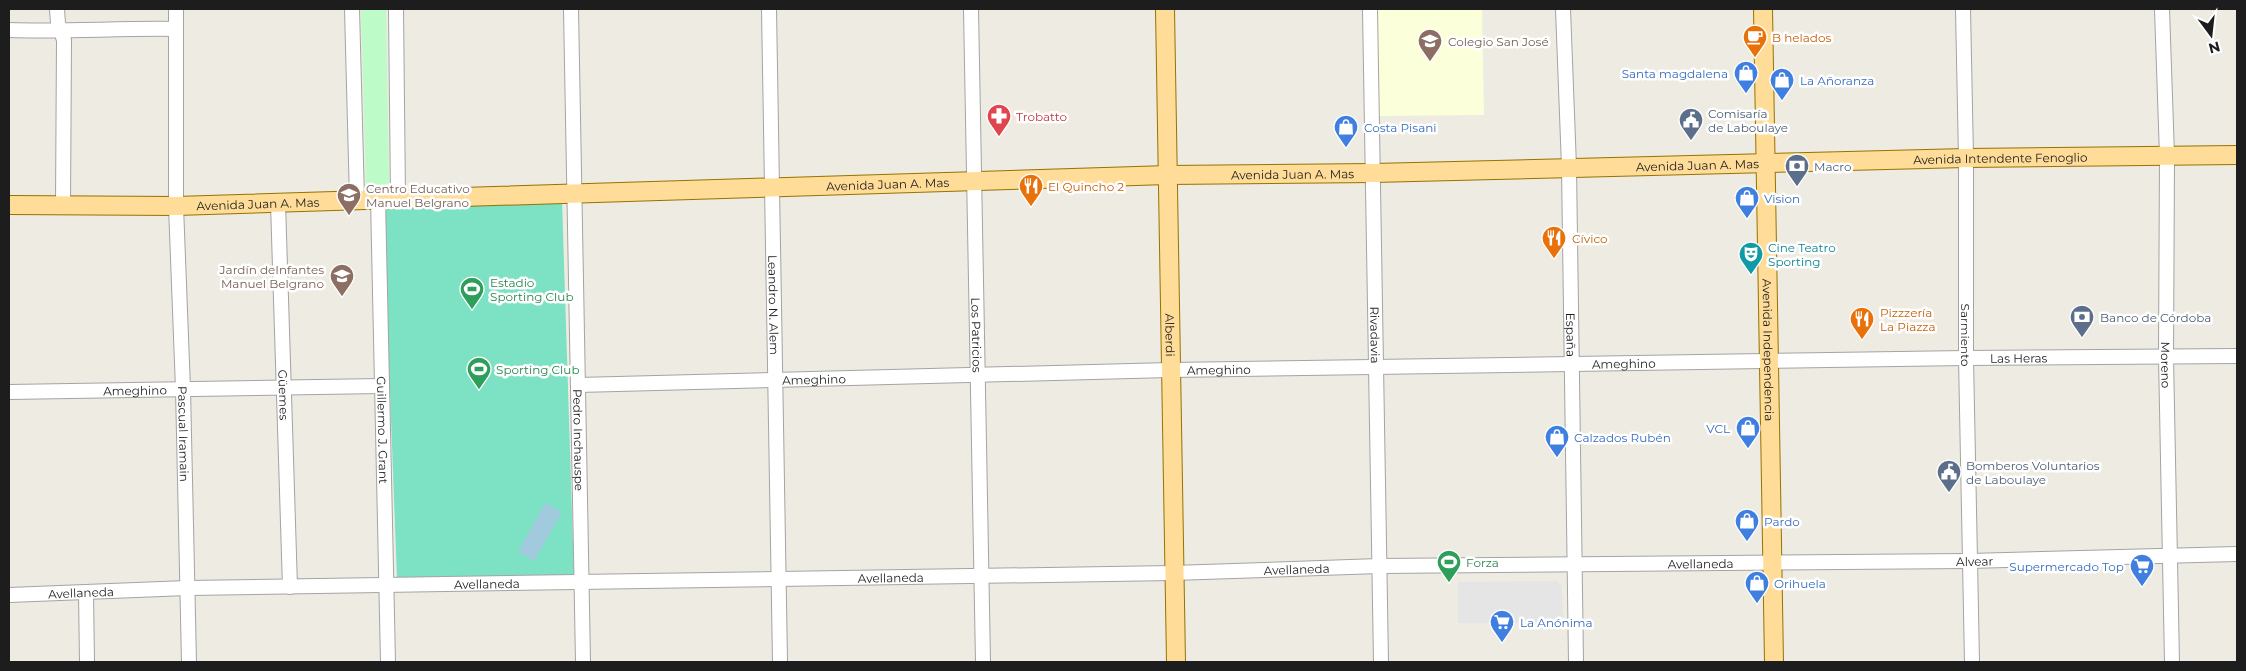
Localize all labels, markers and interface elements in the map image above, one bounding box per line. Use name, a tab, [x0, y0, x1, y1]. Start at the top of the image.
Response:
north arrow	[2186, 10, 2236, 60]
cafe icon: B helados	[1742, 24, 1768, 58]
school or university icon: Colegio San José	[1417, 28, 1443, 62]
place label: B helados	[1772, 30, 1832, 45]
place label: Colegio San José	[1448, 34, 1549, 49]
text: N	[2207, 37, 2222, 58]
shop icon: Santa magdalena	[1733, 60, 1759, 94]
place label: Santa magdalena	[1622, 66, 1728, 81]
shop icon: La Añoranza	[1769, 67, 1795, 101]
place label: La Añoranza	[1800, 73, 1874, 88]
pharmacy icon: Trobatto	[986, 103, 1012, 137]
place label: Comisaría de Laboulaye	[1708, 106, 1788, 135]
public building icon: Comisaría de Laboulaye	[1678, 107, 1704, 141]
place label: Trobatto	[1016, 109, 1067, 124]
shop icon: Costa Pisani	[1333, 114, 1359, 148]
place label: Costa Pisani	[1364, 120, 1437, 135]
street label: Avenida Intendente Fenoglio	[1913, 149, 2088, 167]
bank icon: Macro	[1784, 153, 1810, 187]
street label: Avenida Juan A. Mas	[1636, 156, 1759, 174]
place label: Macro	[1814, 159, 1851, 174]
street label: Avenida Juan A. Mas	[1231, 166, 1354, 182]
restaurant icon: El Quincho 2	[1018, 173, 1044, 207]
street label: Avenida Juan A. Mas	[826, 174, 950, 193]
place label: El Quincho 2	[1048, 179, 1124, 194]
place label: Centro Educativo Manuel Belgrano	[366, 181, 470, 210]
school or university icon: Centro Educativo Manuel Belgrano	[336, 182, 362, 216]
shop icon: Vision	[1734, 185, 1760, 219]
place label: Vision	[1764, 191, 1800, 206]
street label: Avenida Juan A. Mas	[196, 194, 320, 213]
restaurant icon: Cívico	[1541, 225, 1567, 259]
place label: Cívico	[1572, 231, 1608, 246]
place label: Cine Teatro Sporting	[1768, 240, 1836, 269]
theatre icon: Cine Teatro Sporting	[1738, 241, 1764, 275]
street label: Leandro N. Alem	[766, 255, 782, 355]
place label: Jardín deInfantes Manuel Belgrano	[219, 262, 324, 291]
school or university icon: Jardín deInfantes Manuel Belgrano	[329, 263, 355, 297]
place label: Estadio Sporting Club	[490, 275, 574, 304]
sports icon: Estadio Sporting Club	[459, 276, 485, 310]
street label: Avenida Independencia	[1760, 278, 1777, 421]
street label: Los Patricios	[969, 297, 985, 373]
street label: Sarmiento	[1959, 304, 1974, 366]
bank icon: Banco de Córdoba	[2069, 304, 2095, 338]
place label: Pizzzería La Piazza	[1880, 305, 1936, 334]
street label: Rivadavia	[1368, 306, 1383, 364]
restaurant icon: Pizzzería La Piazza	[1849, 306, 1875, 340]
place label: Banco de Córdoba	[2100, 310, 2211, 325]
street label: Alberdi	[1163, 313, 1178, 357]
street label: España	[1564, 313, 1579, 357]
street label: Moreno	[2158, 342, 2174, 388]
street label: Las Heras	[1990, 350, 2048, 365]
street label: Ameghino	[1592, 355, 1656, 371]
sports icon: Sporting Club	[466, 356, 492, 390]
street label: Ameghino	[1187, 361, 1251, 377]
place label: Sporting Club	[496, 362, 580, 377]
street label: Güemes	[276, 369, 292, 420]
street label: Ameghino	[782, 371, 846, 387]
street label: Guillermo J. Grant	[374, 376, 392, 484]
street label: Ameghino	[103, 382, 167, 398]
street label: Pascual Iramain	[175, 386, 193, 482]
street label: Pedro Inchauspe	[570, 389, 587, 491]
shop icon: VCL	[1735, 415, 1761, 449]
place label: VCL	[1706, 421, 1730, 436]
shop icon: Calzados Rubén	[1544, 424, 1570, 458]
place label: Calzados Rubén	[1574, 430, 1671, 445]
place label: Bomberos Voluntarios de Laboulaye	[1966, 458, 2100, 487]
public building icon: Bomberos Voluntarios de Laboulaye	[1936, 459, 1962, 493]
shop icon: Pardo	[1734, 508, 1760, 542]
place label: Pardo	[1764, 514, 1800, 529]
sports icon: Forza	[1436, 549, 1462, 583]
street label: Alvear	[1956, 553, 1994, 569]
supermarket icon: Supermercado Top	[2129, 553, 2155, 587]
place label: Forza	[1466, 555, 1499, 570]
street label: Avellaneda	[1668, 555, 1734, 571]
place label: Supermercado Top	[2009, 559, 2124, 574]
street label: Avellaneda	[1263, 560, 1330, 577]
street label: Avellaneda	[858, 569, 924, 585]
shop icon: Orihuela	[1744, 570, 1770, 604]
street label: Avellaneda	[454, 575, 520, 591]
place label: Orihuela	[1774, 576, 1826, 591]
street label: Avellaneda	[48, 583, 114, 601]
supermarket icon: La Anónima	[1489, 609, 1515, 643]
place label: La Anónima	[1520, 615, 1593, 630]

